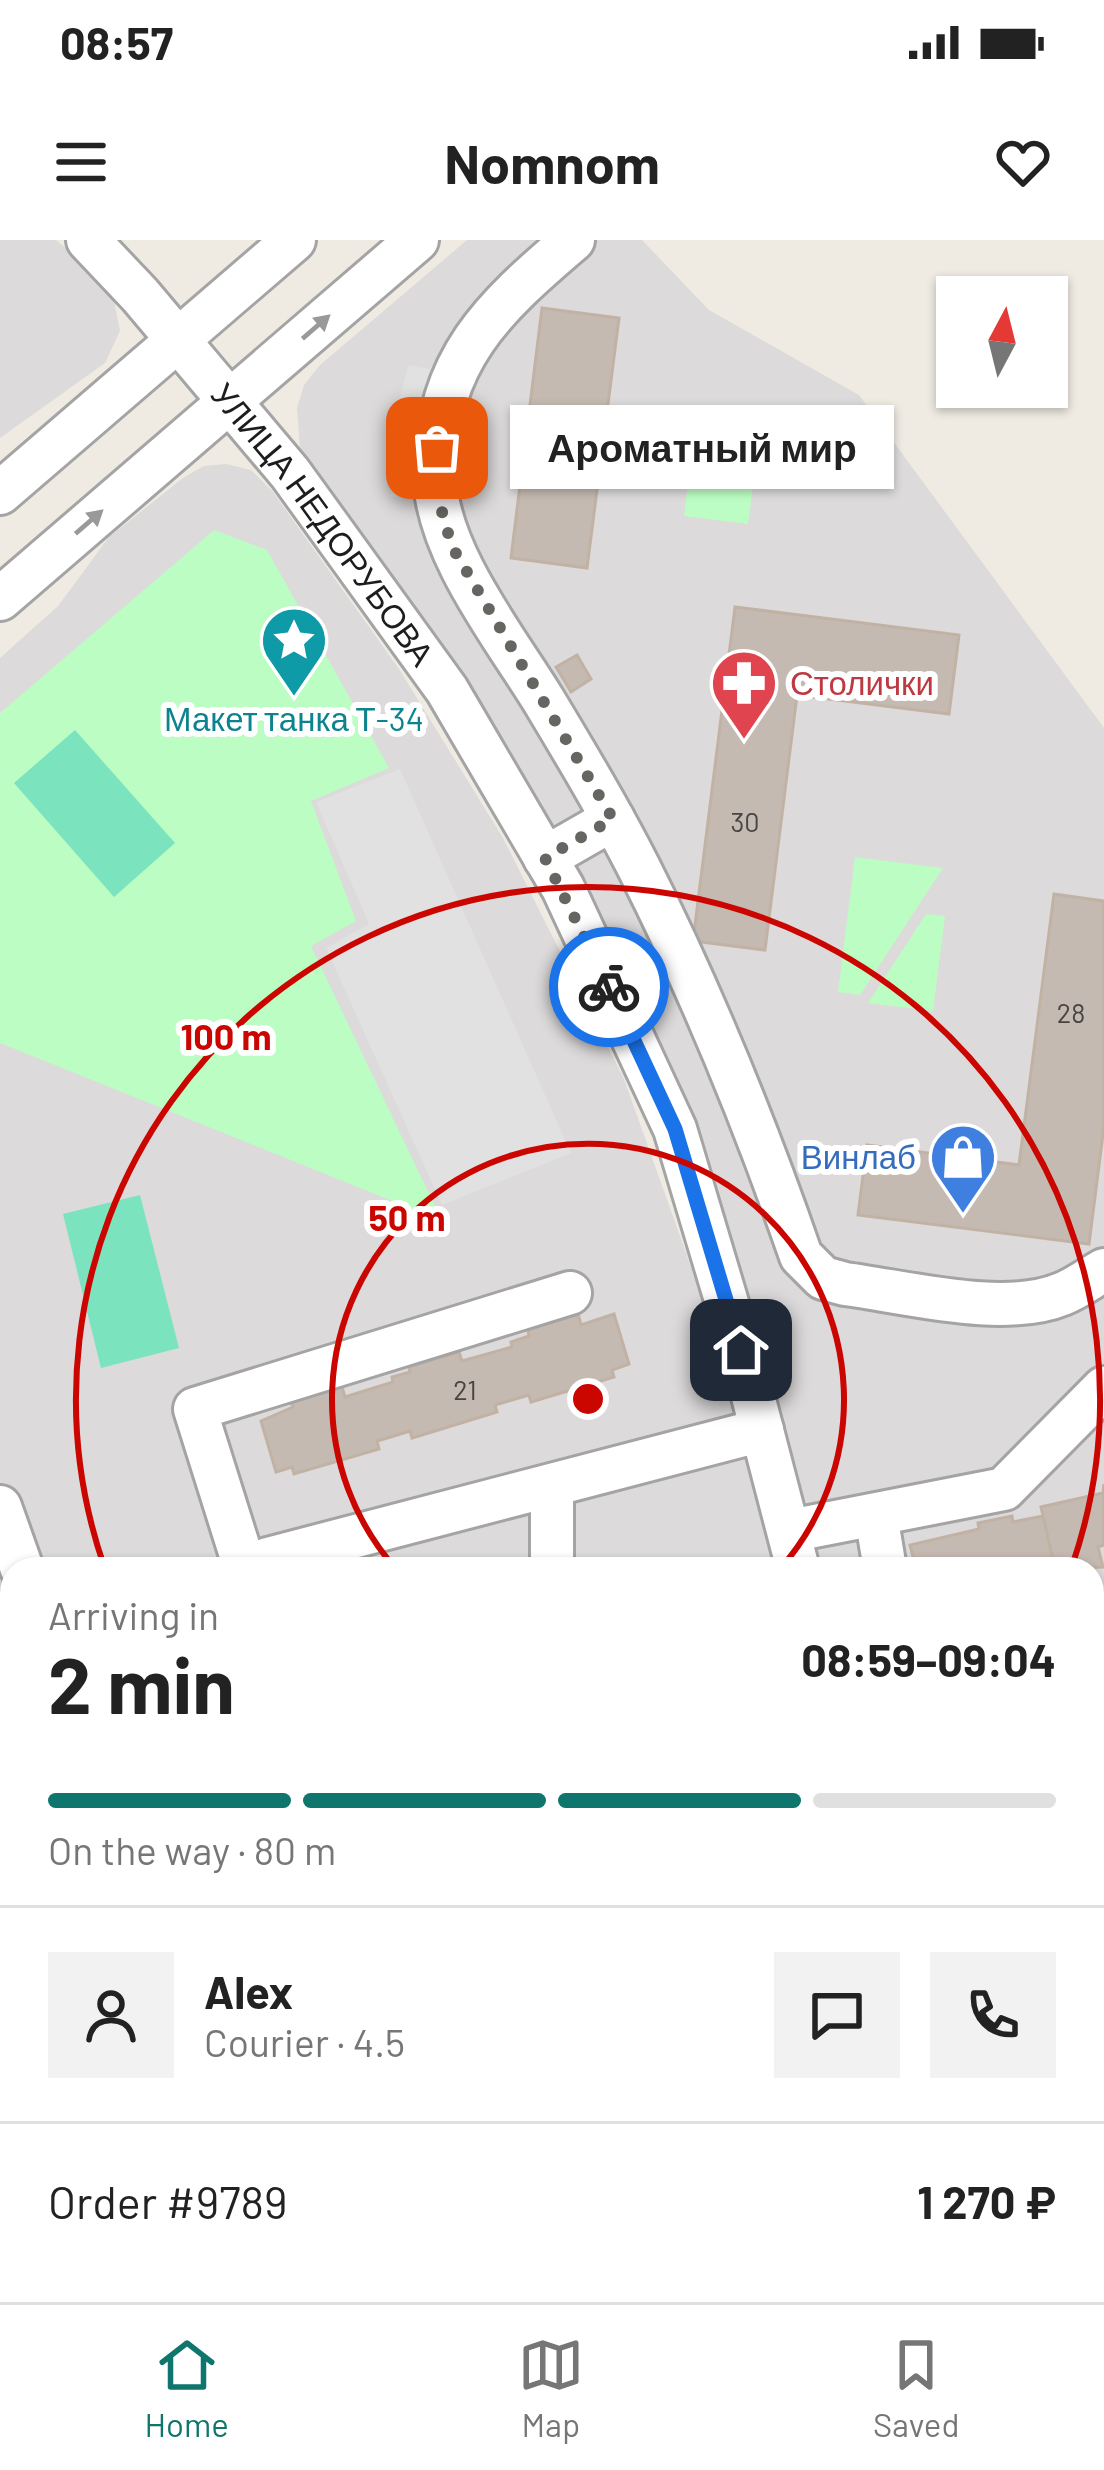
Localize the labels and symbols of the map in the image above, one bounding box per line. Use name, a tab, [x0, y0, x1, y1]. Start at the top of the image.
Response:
north arrow	[936, 276, 1068, 408]
one-way arrow	[301, 314, 331, 341]
street label: УЛИЦА НЕДОРУБОВА	[204, 374, 443, 673]
pin	[386, 397, 488, 499]
callout: Ароматный мир	[509, 406, 893, 490]
one-way arrow	[73, 510, 103, 536]
place icon: Макет танка Т-34	[259, 605, 329, 699]
pharmacy icon: Столички	[709, 648, 779, 742]
place label: Столички	[790, 662, 934, 702]
place label: Макет танка Т-34	[164, 698, 424, 738]
house number: 30	[730, 805, 760, 837]
courier	[549, 927, 669, 1047]
house number: 28	[1057, 996, 1085, 1028]
text: 100 m	[180, 1014, 272, 1057]
shop icon: Винлаб	[928, 1122, 998, 1216]
place label: Винлаб	[801, 1136, 916, 1176]
text: 50 m	[368, 1195, 446, 1238]
pin	[690, 1299, 792, 1401]
house number: 21	[453, 1373, 477, 1405]
centre of rings	[567, 1378, 609, 1420]

